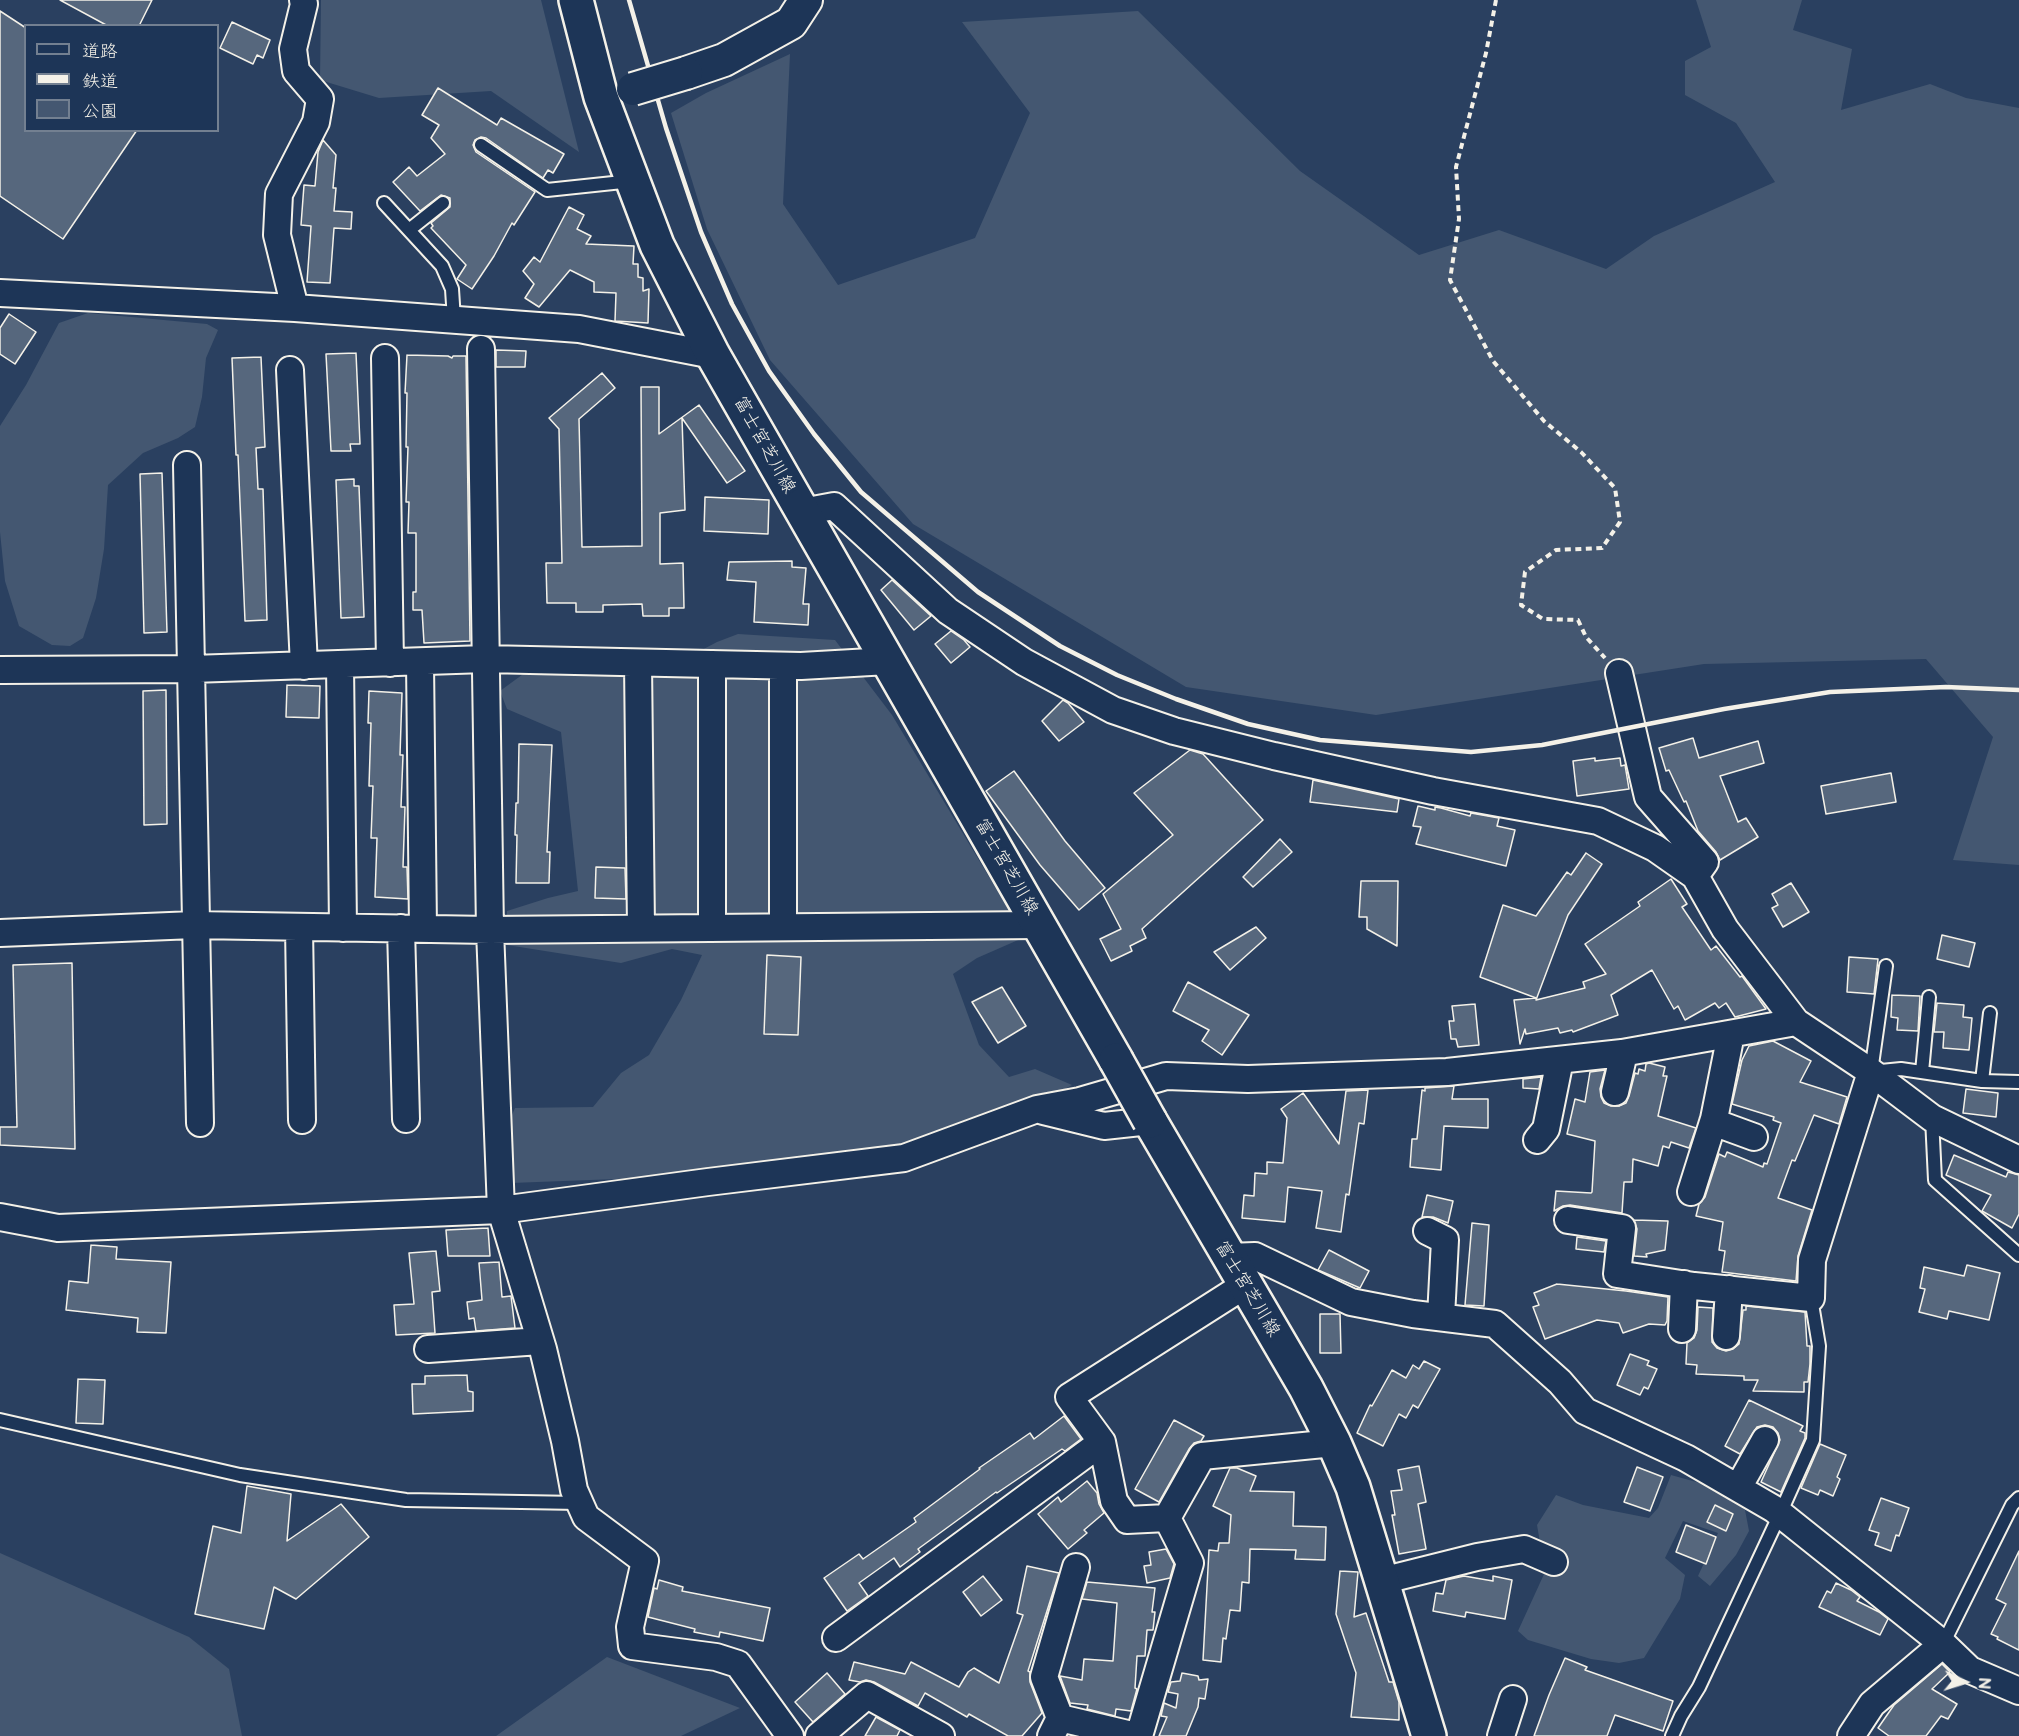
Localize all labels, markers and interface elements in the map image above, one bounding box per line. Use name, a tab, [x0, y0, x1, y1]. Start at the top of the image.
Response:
legend	[24, 24, 219, 132]
text: 道路	[82, 41, 118, 62]
text: 鉄道	[82, 71, 118, 92]
text: 公園	[82, 101, 118, 122]
street label: 富士宮芝川線	[728, 393, 800, 497]
street label: 富士宮芝川線	[970, 815, 1042, 919]
street label: 富士宮芝川線	[1210, 1237, 1284, 1341]
north arrow	[1935, 1652, 1995, 1712]
text: N	[1974, 1677, 1993, 1690]

